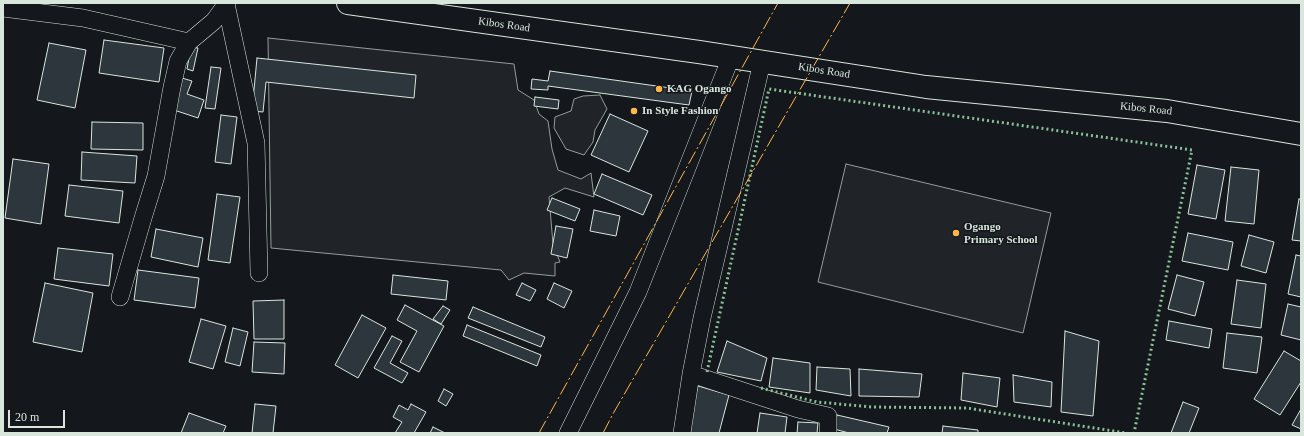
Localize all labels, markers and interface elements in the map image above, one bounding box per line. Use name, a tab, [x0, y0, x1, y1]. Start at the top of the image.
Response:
street label: Kibos Road	[477, 15, 531, 35]
street label: Kibos Road	[797, 60, 851, 82]
place label: KAG Ogango	[667, 82, 731, 96]
marker: KAG Ogango	[654, 84, 664, 94]
street label: Kibos Road	[1119, 100, 1173, 118]
place label: In Style Fashion	[642, 104, 718, 118]
marker: In Style Fashion	[629, 106, 639, 116]
place label: Ogango Primary School	[964, 220, 1038, 246]
marker: Ogango Primary School	[951, 228, 961, 238]
scale bar	[10, 402, 67, 428]
text: 20 m	[15, 410, 39, 424]

